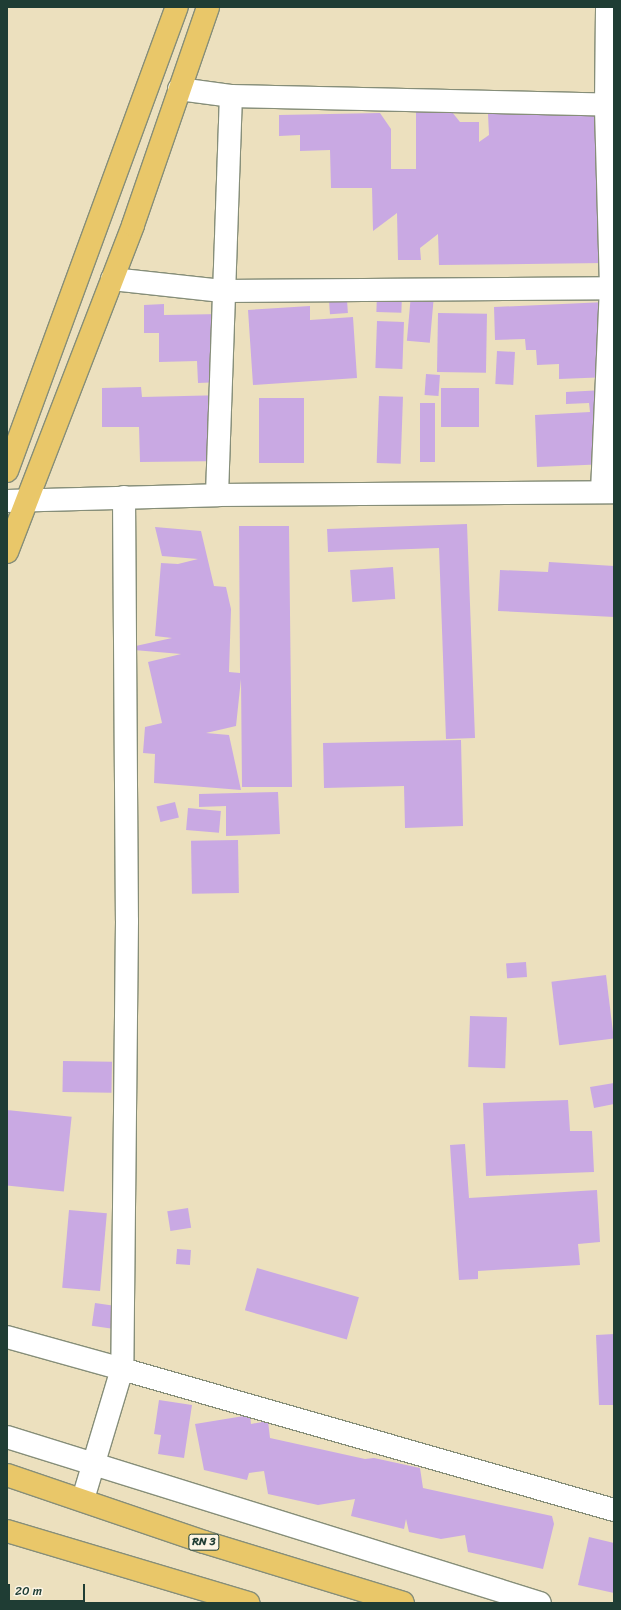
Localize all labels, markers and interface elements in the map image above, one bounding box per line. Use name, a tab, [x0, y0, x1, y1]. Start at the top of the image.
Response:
road number: RN 3	[188, 1533, 220, 1551]
scale bar	[10, 1576, 87, 1602]
text: 20 m	[15, 1580, 42, 1602]

